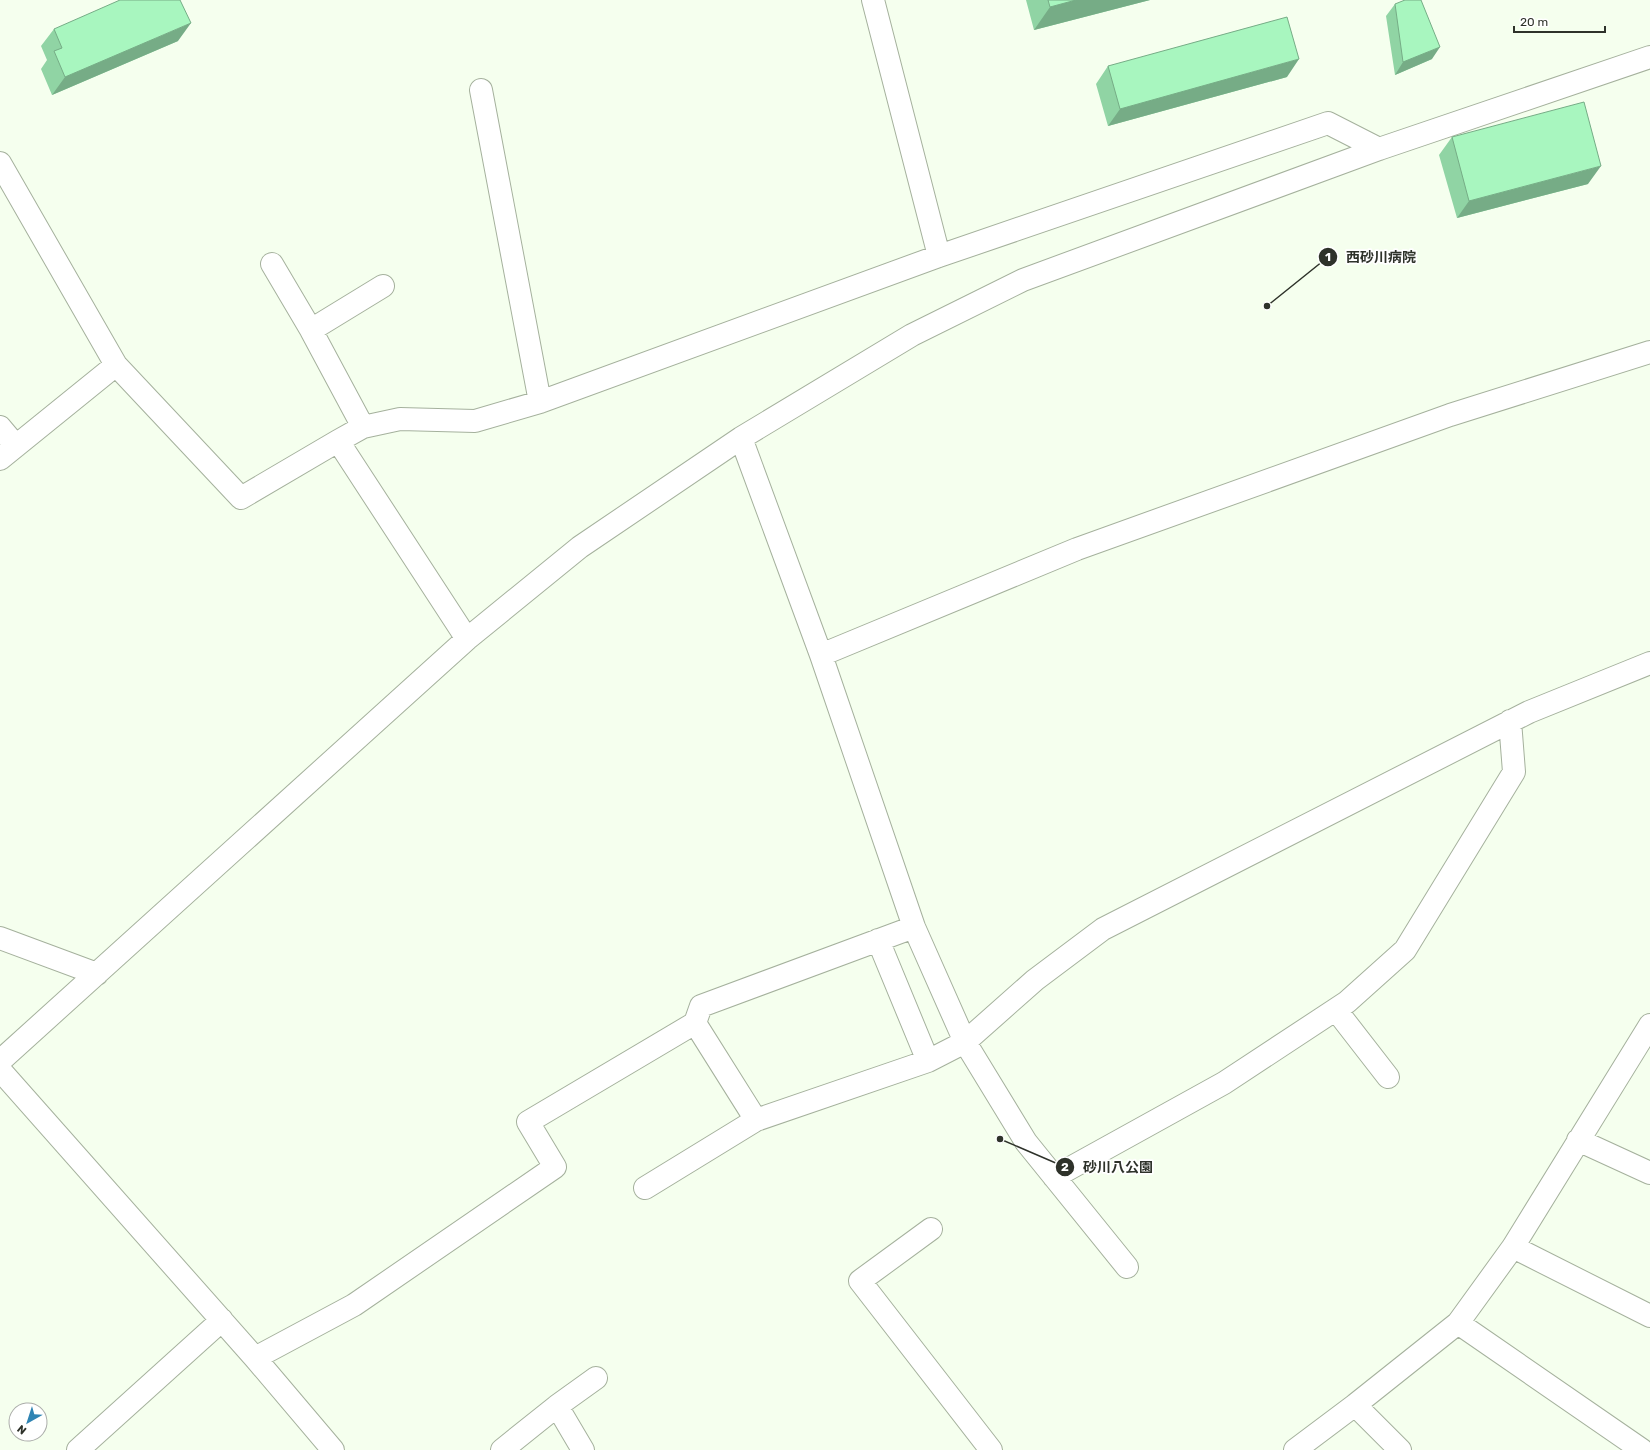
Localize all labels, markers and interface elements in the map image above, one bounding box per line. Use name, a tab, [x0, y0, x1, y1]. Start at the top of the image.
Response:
scale bar	[1514, 8, 1605, 34]
text: 20 m	[1520, 15, 1548, 29]
callout: 西砂川病院	[1318, 244, 1424, 270]
text: 西砂川病院	[1346, 249, 1416, 266]
text: 1	[1325, 250, 1331, 264]
callout: 砂川八公園	[1055, 1154, 1161, 1180]
text: 砂川八公園	[1083, 1159, 1153, 1176]
text: 2	[1061, 1160, 1069, 1174]
north arrow	[8, 1402, 48, 1442]
text: N	[15, 1422, 29, 1437]

